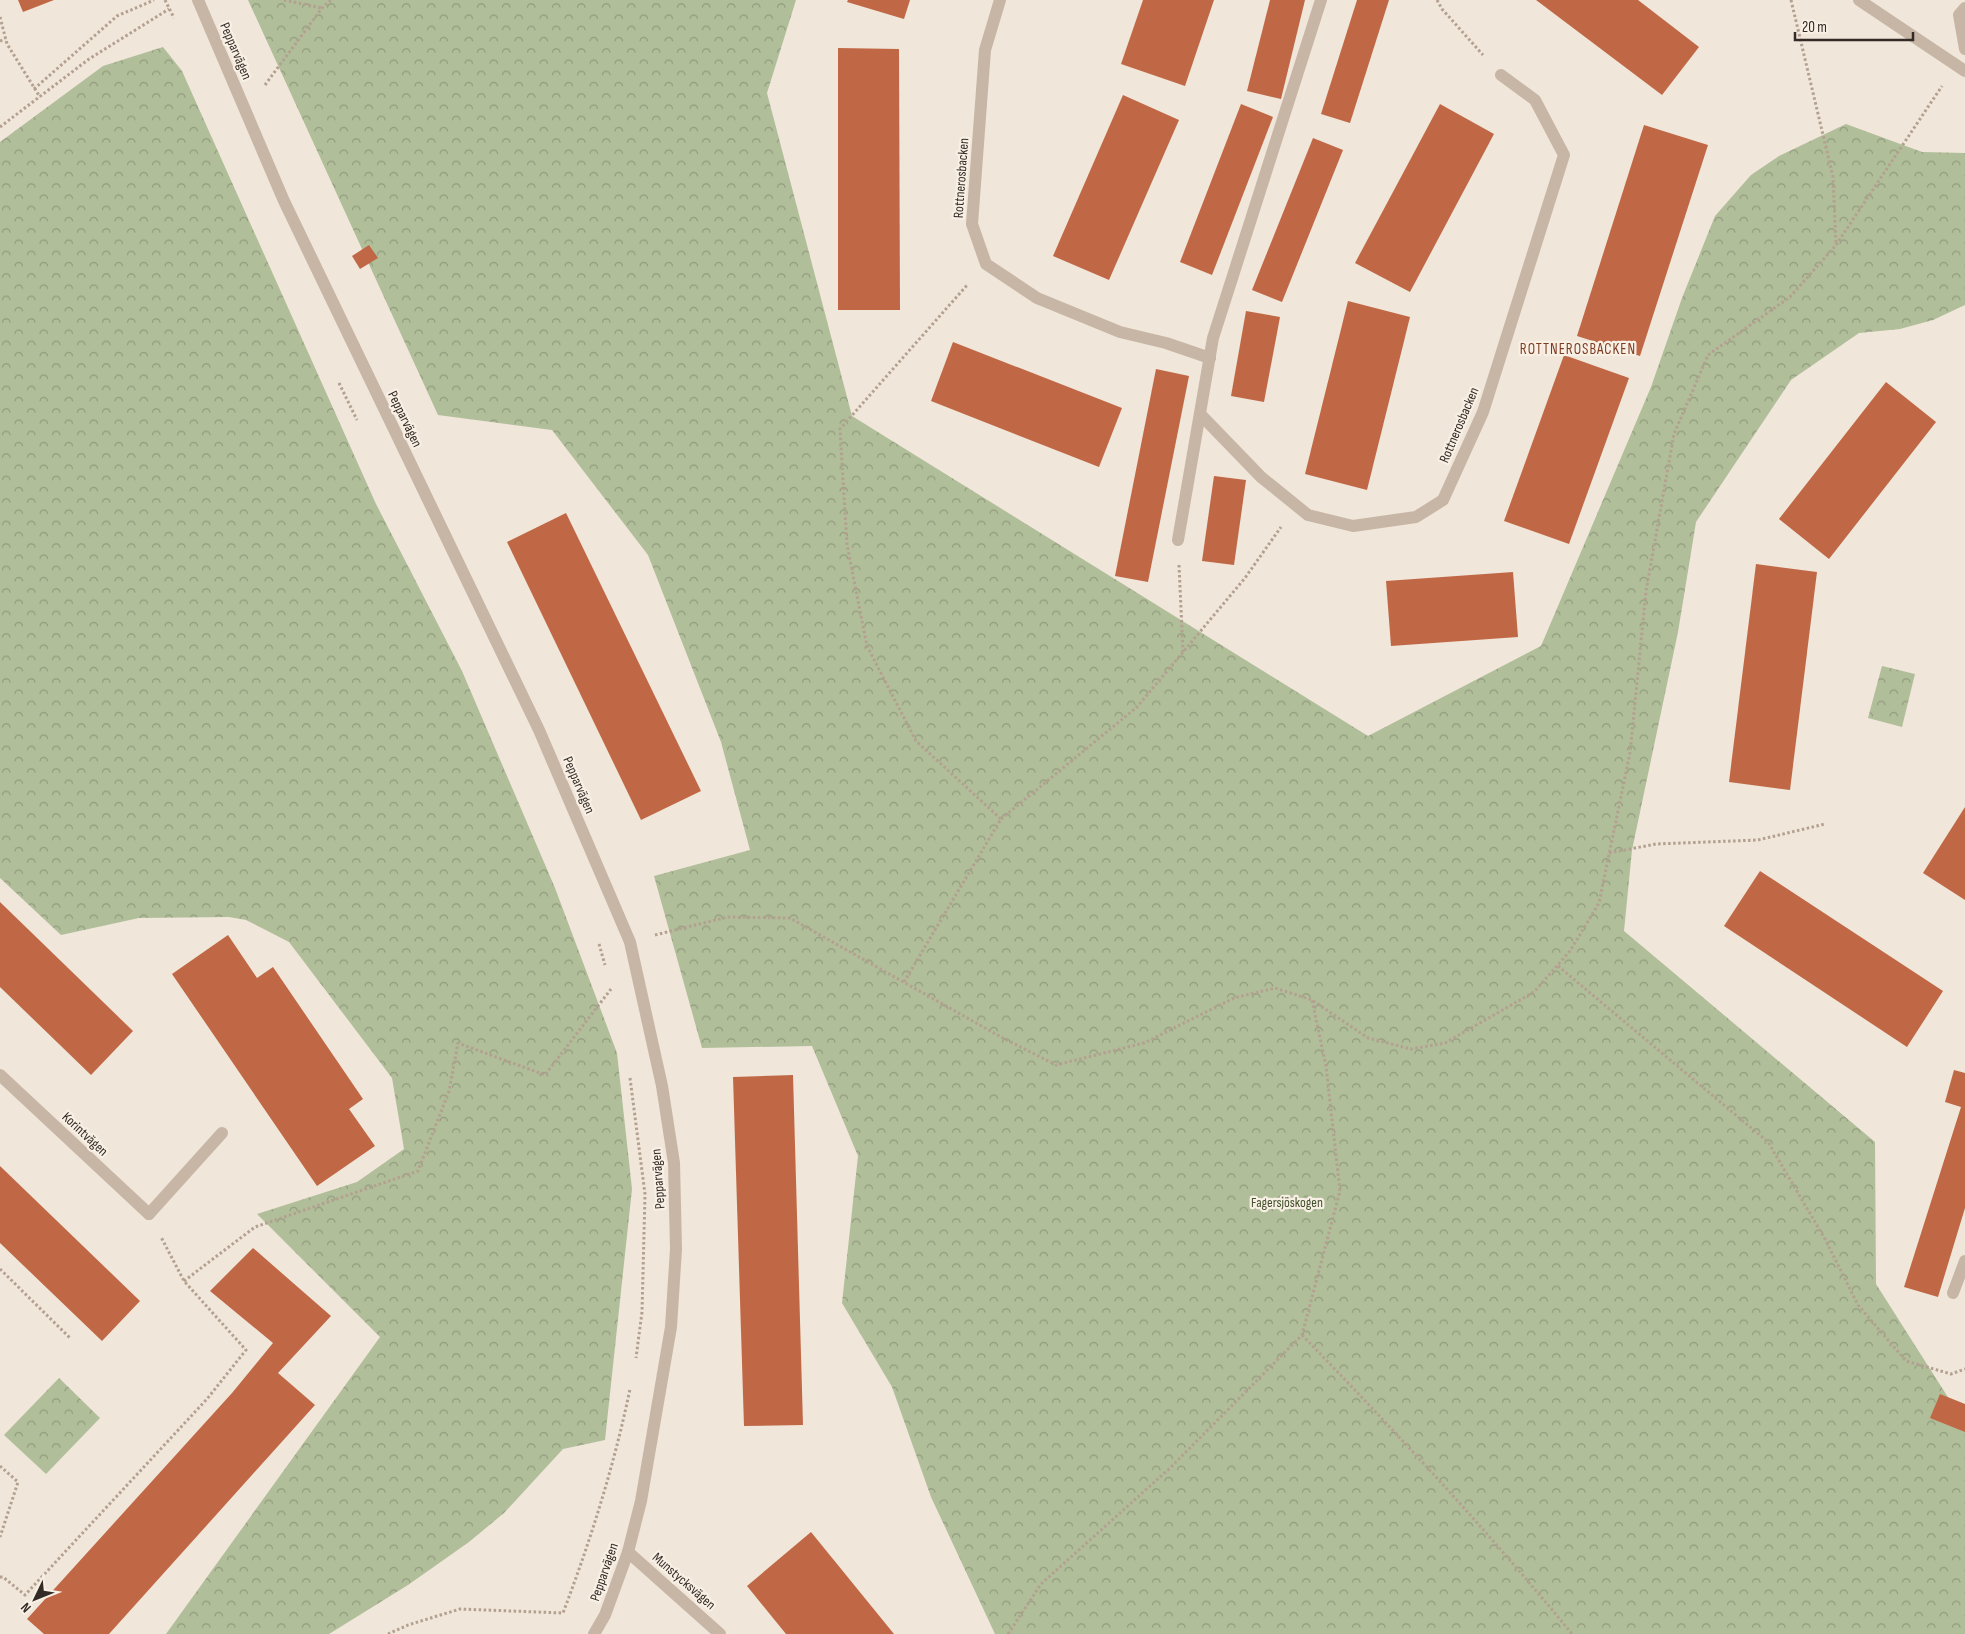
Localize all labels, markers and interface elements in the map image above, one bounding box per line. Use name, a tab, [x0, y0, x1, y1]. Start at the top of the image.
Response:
scale bar	[1795, 10, 1912, 42]
text: 20 m	[1802, 18, 1827, 37]
street label: Pepparvägen	[216, 20, 256, 82]
street label: Rottnerosbacken	[950, 137, 972, 219]
district label: ROTTNEROSBACKEN	[1520, 340, 1636, 359]
street label: Rottnerosbacken	[1435, 385, 1483, 465]
street label: Pepparvägen	[384, 388, 426, 450]
street label: Pepparvägen	[559, 754, 599, 816]
street label: Korintvägen	[58, 1108, 112, 1160]
street label: Pepparvägen	[647, 1148, 669, 1210]
park label: Fagersjöskogen	[1251, 1194, 1323, 1211]
street label: Pepparvägen	[586, 1541, 622, 1603]
street label: Munstycksvägen	[649, 1549, 719, 1613]
north arrow	[10, 1574, 60, 1624]
text: N	[17, 1599, 35, 1616]

